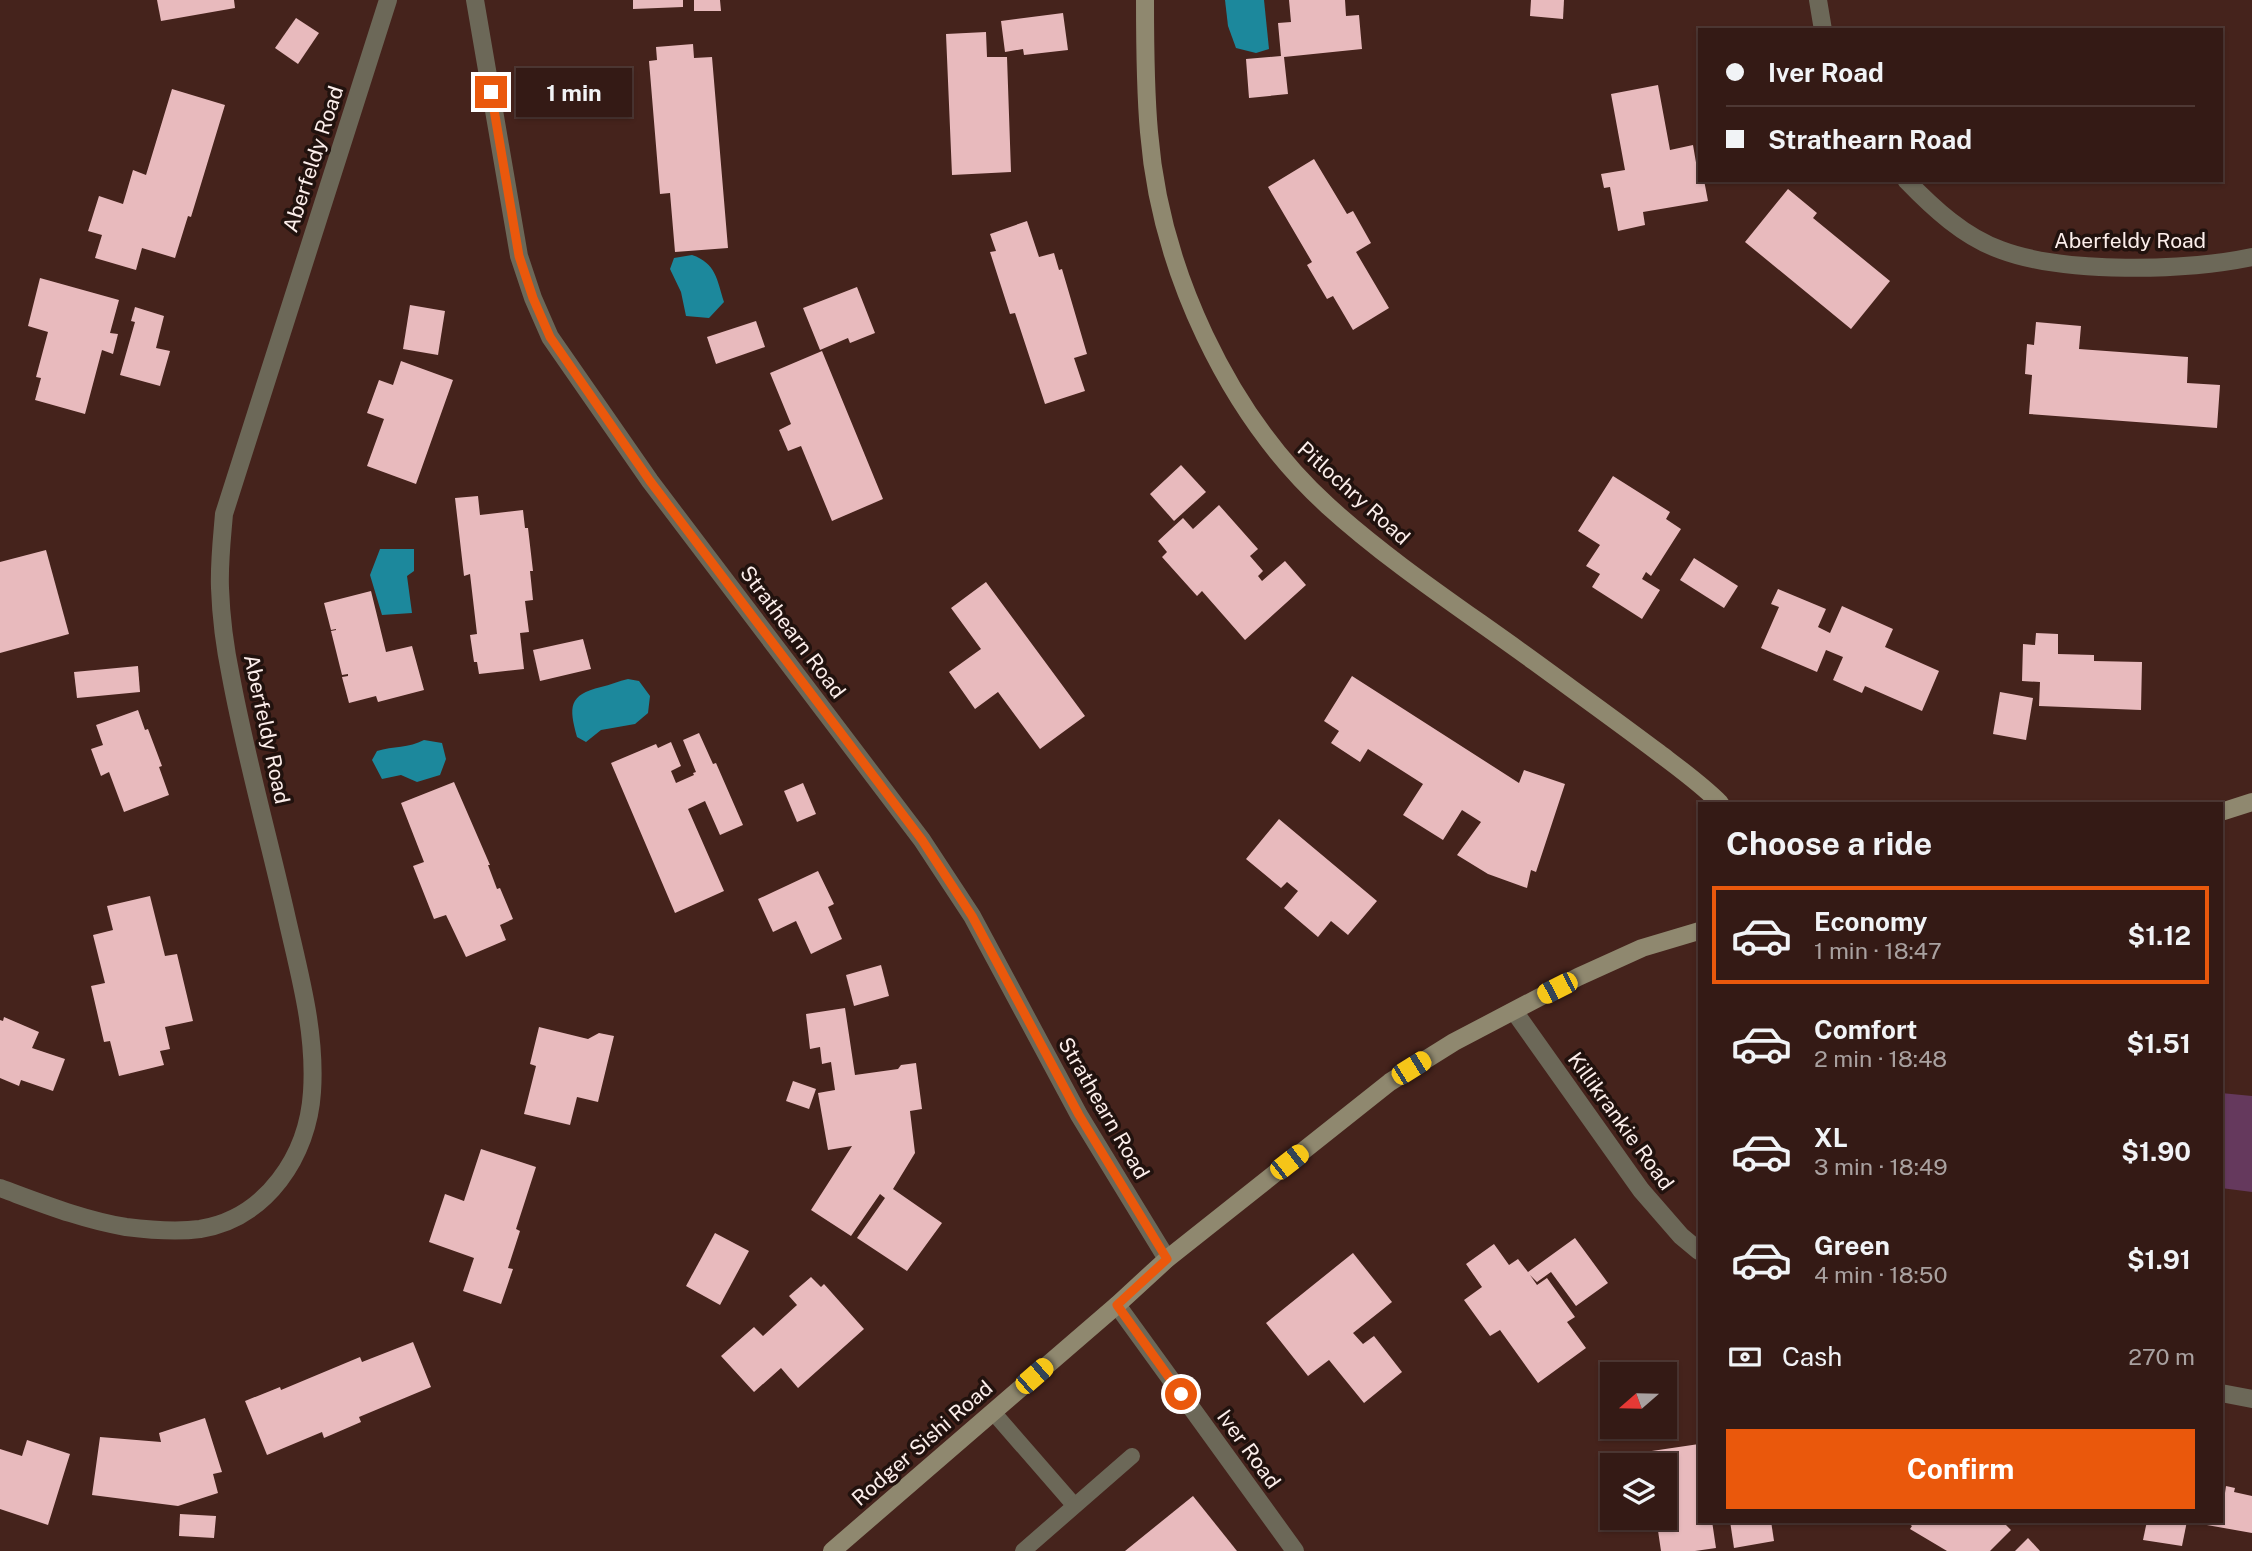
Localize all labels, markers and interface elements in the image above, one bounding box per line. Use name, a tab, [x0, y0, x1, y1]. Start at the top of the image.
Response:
text: Iver Road	[1768, 57, 1884, 88]
callout: 1 min	[516, 68, 631, 116]
route end	[475, 76, 507, 108]
text: 1 min	[546, 79, 602, 106]
street label: Aberfeldy Road	[278, 83, 348, 235]
text: Strathearn Road	[1768, 124, 1972, 155]
street label: Aberfeldy Road	[2054, 228, 2206, 253]
street label: Pitlochry Road	[1293, 436, 1415, 550]
street label: Strathearn Road	[735, 561, 851, 703]
street label: Aberfeldy Road	[239, 652, 295, 806]
text: Choose a ride	[1726, 825, 1932, 862]
icon: car	[1730, 904, 1793, 967]
text: Economy	[1814, 906, 1927, 937]
text: $1.12	[2128, 920, 2191, 951]
text: 1 min · 18:47	[1814, 937, 1942, 964]
car	[1534, 969, 1581, 1007]
icon: car	[1730, 1012, 1793, 1075]
text: Comfort	[1814, 1014, 1917, 1045]
text: $1.51	[2126, 1028, 2191, 1059]
street label: Strathearn Road	[1053, 1033, 1155, 1183]
text: 2 min · 18:48	[1814, 1045, 1947, 1072]
street label: Killikrankie Road	[1563, 1047, 1679, 1195]
car	[1388, 1048, 1435, 1088]
icon: car	[1730, 1120, 1793, 1183]
text: XL	[1814, 1122, 1848, 1153]
text: $1.90	[2121, 1136, 2191, 1167]
car	[1266, 1141, 1313, 1183]
text: 3 min · 18:49	[1814, 1153, 1948, 1180]
icon: car	[1730, 1228, 1793, 1291]
text: Green	[1814, 1230, 1890, 1261]
text: $1.91	[2127, 1244, 2191, 1275]
text: 4 min · 18:50	[1814, 1261, 1948, 1288]
icon: cash	[1726, 1338, 1764, 1376]
text: Cash	[1782, 1341, 1842, 1372]
text: 270 m	[2128, 1343, 2195, 1370]
car	[1012, 1354, 1057, 1398]
north arrow	[1600, 1362, 1676, 1438]
map controls	[1600, 1362, 1677, 1530]
street label: Rodger Sishi Road	[847, 1375, 997, 1511]
route start	[1165, 1378, 1197, 1410]
street label: Iver Road	[1212, 1405, 1286, 1493]
button: Confirm	[1726, 1429, 2195, 1509]
button: layers	[1600, 1453, 1677, 1530]

